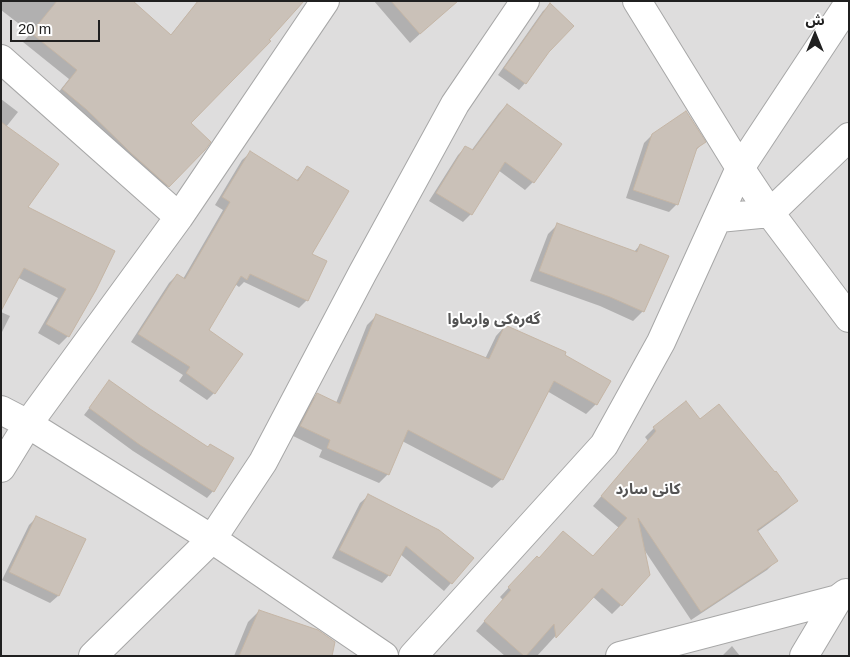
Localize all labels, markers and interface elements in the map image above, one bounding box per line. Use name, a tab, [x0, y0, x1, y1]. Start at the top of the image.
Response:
scale bar	[12, 10, 102, 42]
north arrow	[790, 10, 840, 60]
text: ش	[805, 12, 825, 28]
text: 20 m	[18, 20, 51, 37]
district label: گەرەکی وارماوا	[448, 311, 540, 329]
district label: کانی سارد	[616, 481, 680, 499]

